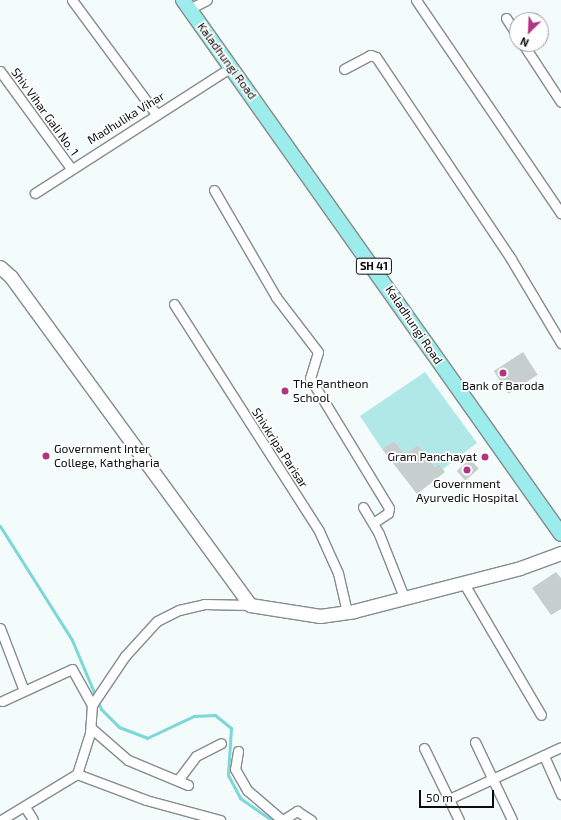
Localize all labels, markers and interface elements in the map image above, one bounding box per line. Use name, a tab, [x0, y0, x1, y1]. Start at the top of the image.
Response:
north arrow	[509, 12, 549, 52]
street label: Kaladhungi Road	[194, 20, 260, 102]
text: N	[518, 35, 531, 50]
street label: Shiv Vihar Gali No. 1	[8, 65, 82, 159]
street label: Madhulika Vihar	[85, 88, 167, 148]
road number: SH 41	[355, 257, 393, 275]
street label: Kaladhungi Road	[382, 283, 446, 367]
marker: Bank of Baroda	[498, 368, 508, 378]
place label: The Pantheon School	[293, 377, 368, 405]
place label: Bank of Baroda	[462, 379, 544, 393]
marker: The Pantheon School	[280, 386, 290, 396]
street label: Shivkripa Parisar	[249, 405, 311, 491]
place label: Government Inter College, Kathgharia	[54, 442, 160, 470]
place label: Gram Panchayat	[387, 450, 477, 464]
marker: Government Inter College, Kathgharia	[41, 451, 51, 461]
marker: Gram Panchayat	[480, 452, 490, 462]
marker: Government Ayurvedic Hospital	[462, 465, 472, 475]
place label: Government Ayurvedic Hospital	[416, 477, 518, 505]
scale bar	[421, 782, 496, 808]
text: 50 m	[426, 790, 453, 804]

